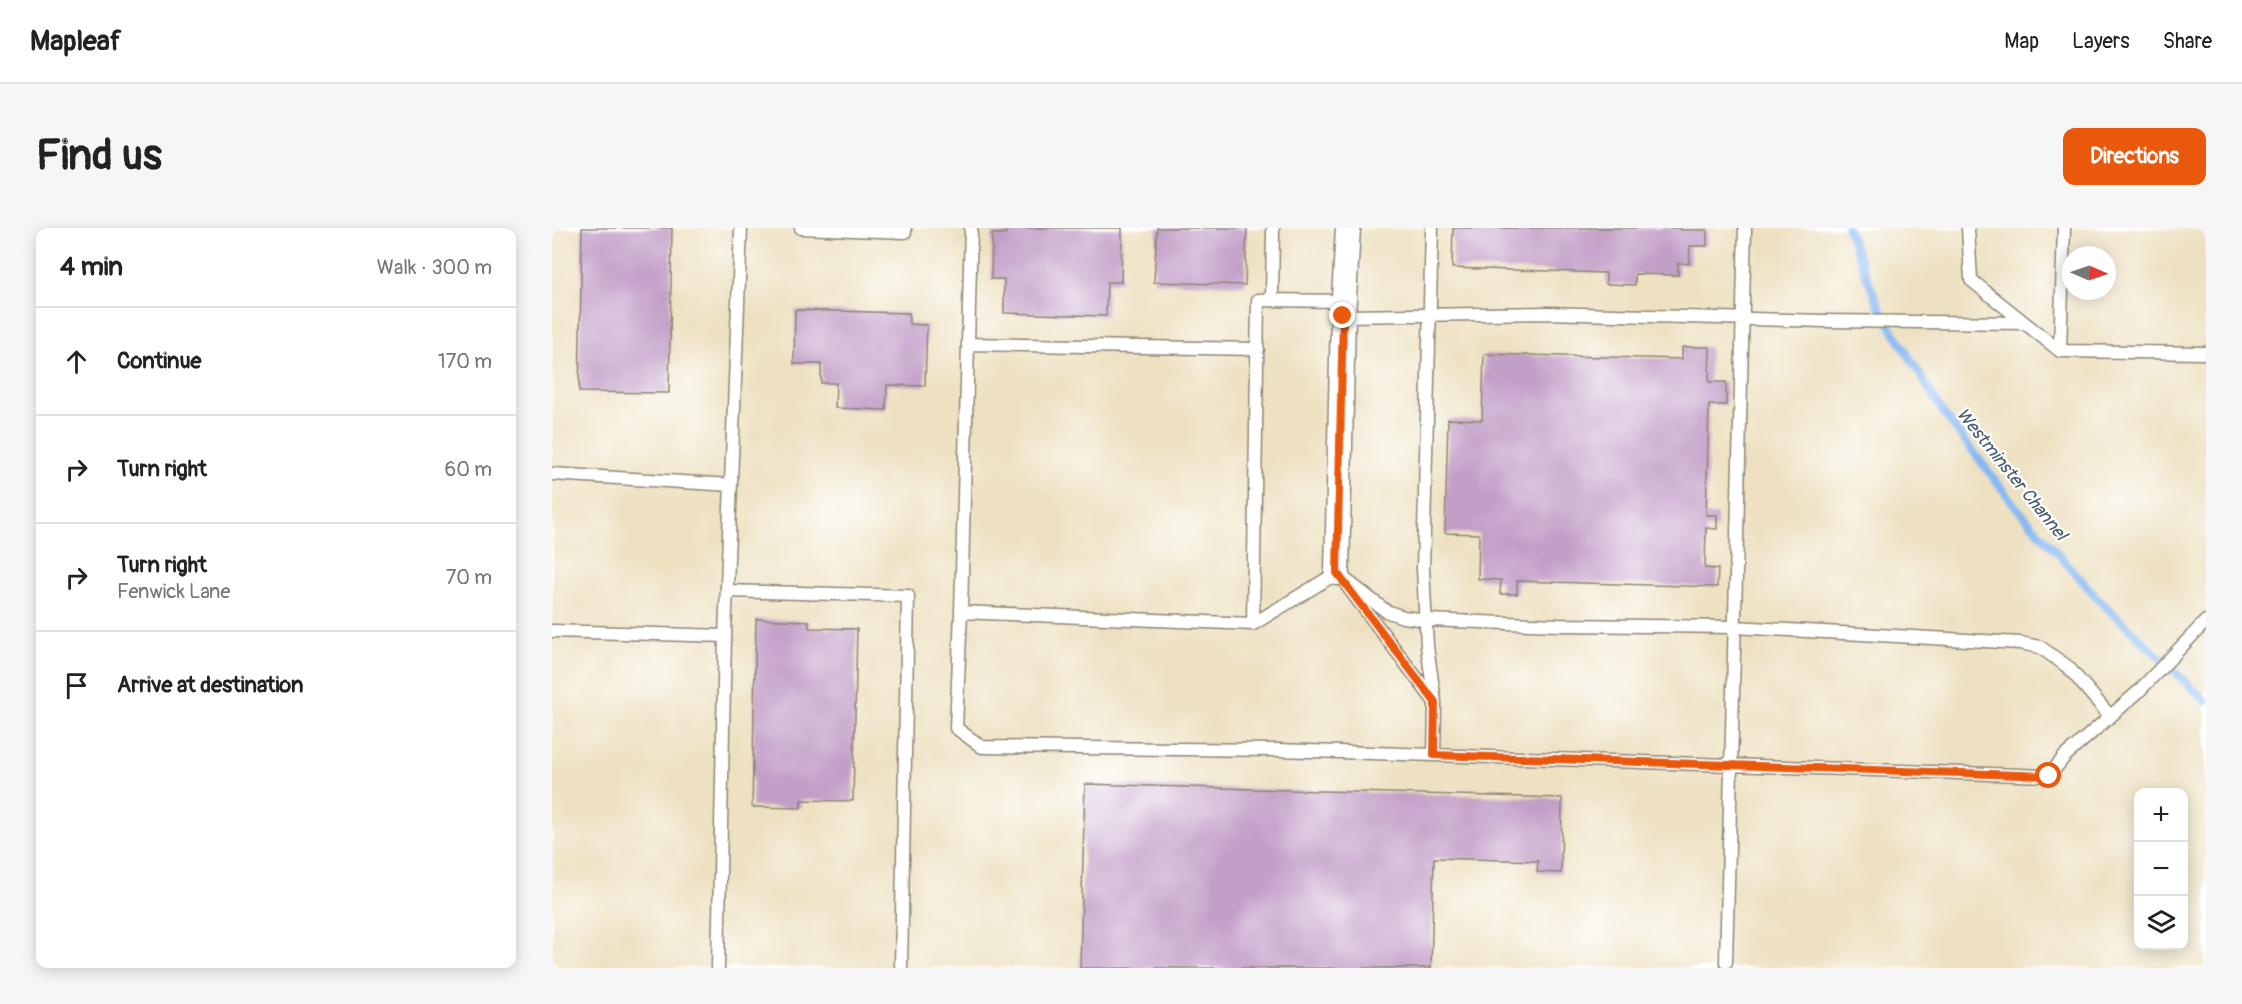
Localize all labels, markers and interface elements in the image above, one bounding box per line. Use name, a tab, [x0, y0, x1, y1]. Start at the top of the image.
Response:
text: Mapleaf	[30, 24, 121, 59]
text: Map	[2004, 28, 2039, 55]
text: Layers	[2072, 28, 2130, 55]
text: Share	[2163, 28, 2212, 55]
button: Directions	[2063, 128, 2206, 185]
text: Find us	[36, 130, 162, 182]
north arrow	[2062, 246, 2116, 300]
text: 4 min	[60, 251, 123, 283]
text: Walk · 300 m	[377, 255, 492, 280]
route end	[1329, 302, 1355, 328]
icon: ahead	[60, 345, 93, 378]
text: Continue	[117, 347, 201, 375]
text: 170 m	[438, 349, 492, 374]
water label: Westminster Channel	[1951, 403, 2073, 547]
icon: right	[60, 453, 93, 486]
text: Turn right	[117, 455, 207, 483]
text: 60 m	[445, 457, 492, 482]
text: Turn right	[117, 551, 207, 579]
icon: right	[60, 561, 93, 594]
text: 70 m	[446, 565, 492, 590]
text: Fenwick Lane	[117, 579, 230, 604]
icon: arrive	[60, 669, 93, 702]
text: Arrive at destination	[117, 671, 303, 699]
route start	[2035, 762, 2061, 788]
map controls	[2134, 788, 2188, 950]
button: +	[2134, 788, 2188, 842]
button: −	[2134, 842, 2188, 896]
button: layers	[2134, 896, 2188, 950]

